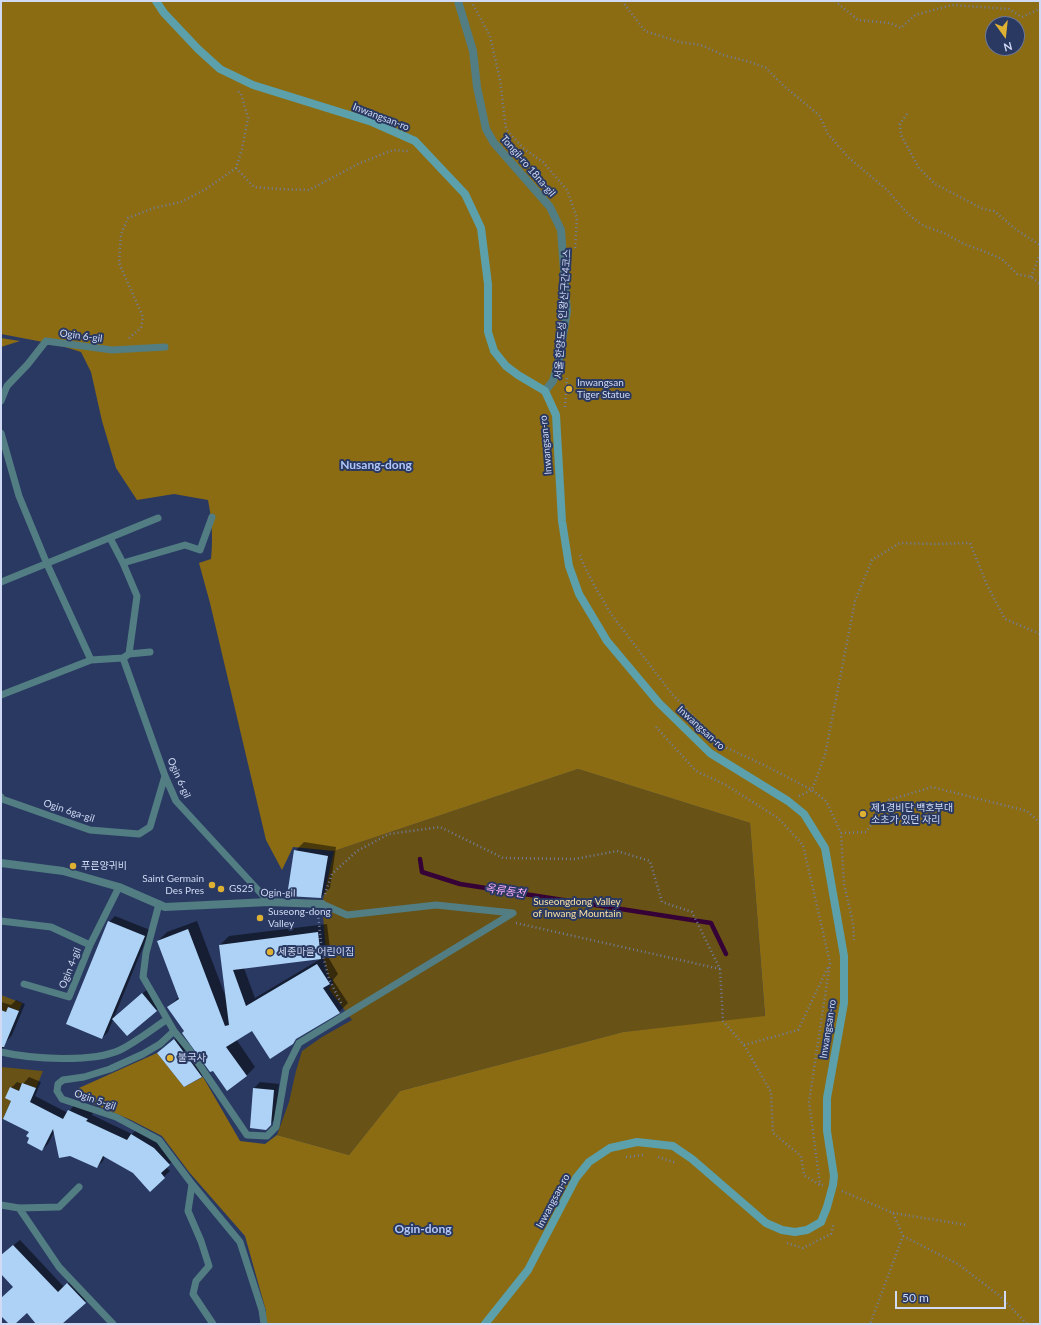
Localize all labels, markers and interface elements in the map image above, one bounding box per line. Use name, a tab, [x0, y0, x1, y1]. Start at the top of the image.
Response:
north arrow	[985, 16, 1025, 56]
text: N	[1002, 40, 1014, 54]
street label: Inwangsan-ro	[351, 101, 411, 133]
street label: Tongil-ro 18na-gil	[498, 133, 558, 199]
street label: 서울 한양도성 인왕산구간4코스	[552, 248, 574, 380]
street label: Ogin 6-gil	[59, 327, 103, 345]
place label: Inwangsan Tiger Statue	[577, 377, 630, 400]
marker: Inwangsan Tiger Statue	[564, 384, 574, 394]
street label: Inwangsan-ro	[537, 415, 555, 475]
district label: Nusang-dong	[340, 458, 412, 472]
street label: Inwangsan-ro	[675, 704, 727, 752]
street label: Ogin 6-gil	[165, 756, 193, 800]
street label: Ogin 6ga-gil	[42, 797, 96, 825]
place label: 제1경비단 백호부대 소초가 있던 자리	[871, 802, 953, 826]
marker: 제1경비단 백호부대 소초가 있던 자리	[858, 809, 868, 819]
place label: 푸른양귀비	[81, 860, 127, 872]
marker: 푸른양귀비	[68, 861, 78, 871]
place label: Saint Germain Des Pres	[142, 873, 204, 896]
marker: Saint Germain Des Pres	[207, 880, 217, 890]
water label: 옥류동천	[484, 881, 526, 901]
place label: GS25	[229, 883, 253, 895]
marker: GS25	[216, 884, 226, 894]
street label: Ogin-gil	[261, 887, 295, 899]
park label: Suseongdong Valley of Inwang Mountain	[533, 896, 621, 920]
place label: Suseong-dong Valley	[268, 906, 331, 930]
marker: Suseong-dong Valley	[255, 913, 265, 923]
street label: Ogin 4-gil	[56, 946, 84, 990]
place label: 세종마을 어린이집	[278, 946, 354, 958]
marker: 세종마을 어린이집	[265, 947, 275, 957]
street label: Inwangsan-ro	[817, 999, 839, 1059]
place label: 불국사	[178, 1052, 206, 1064]
marker: 불국사	[165, 1053, 175, 1063]
street label: Ogin 5-gil	[73, 1087, 117, 1113]
street label: Inwangsan-ro	[534, 1172, 572, 1230]
district label: Ogin-dong	[394, 1222, 452, 1236]
scale bar	[897, 1283, 1008, 1309]
text: 50 m	[902, 1290, 929, 1305]

